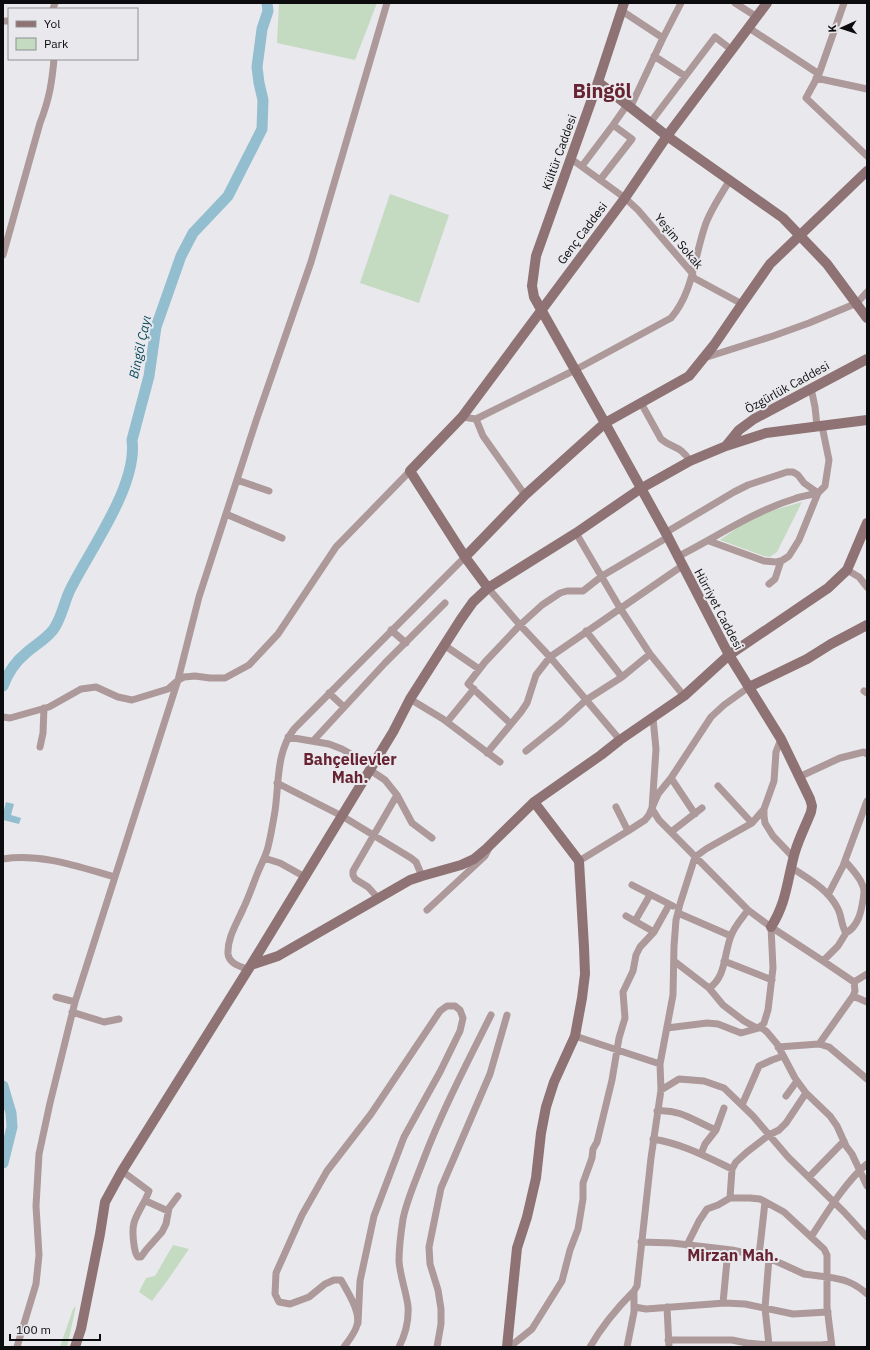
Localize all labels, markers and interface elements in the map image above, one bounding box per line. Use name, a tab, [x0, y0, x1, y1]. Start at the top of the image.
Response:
legend	[8, 8, 138, 60]
north arrow	[822, 8, 862, 48]
text: Yol	[44, 16, 61, 31]
text: K	[825, 24, 839, 33]
text: Park	[44, 36, 69, 51]
district label: Bingöl	[572, 77, 632, 104]
street label: Kültür Caddesi	[538, 112, 580, 192]
street label: Genç Caddesi	[554, 199, 610, 267]
street label: Yeşim Sokak	[651, 210, 707, 272]
water label: Bingöl Çayı	[125, 314, 155, 380]
street label: Özgürlük Caddesi	[742, 358, 832, 416]
street label: Hürriyet Caddesi	[691, 566, 747, 652]
district label: Bahçelievler Mah.	[303, 749, 397, 787]
district label: Mirzan Mah.	[687, 1245, 779, 1265]
scale bar	[10, 1316, 100, 1342]
text: 100 m	[16, 1322, 51, 1337]

